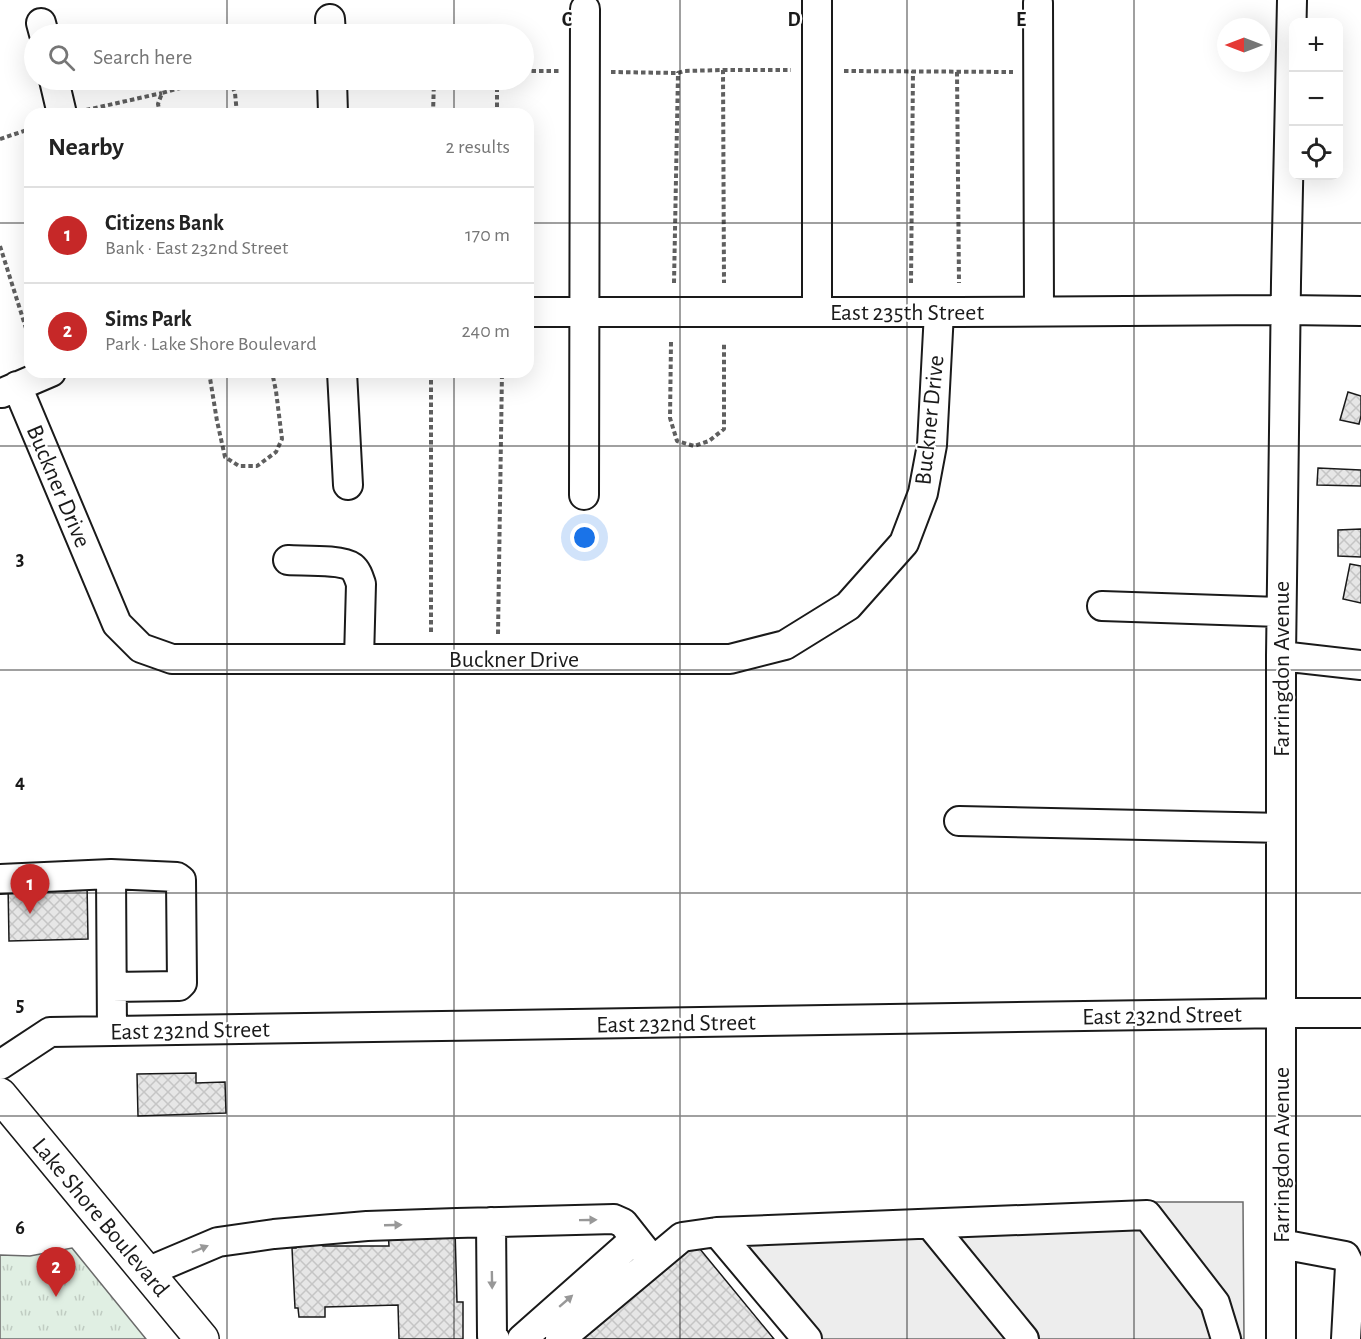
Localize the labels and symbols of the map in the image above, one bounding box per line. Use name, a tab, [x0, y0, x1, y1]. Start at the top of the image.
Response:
text: C	[562, 10, 573, 30]
text: D	[787, 10, 801, 30]
text: E	[1016, 10, 1026, 30]
north arrow	[1217, 18, 1271, 72]
street label: East 235th Street	[830, 301, 984, 325]
street label: Buckner Drive	[911, 354, 949, 486]
street label: Buckner Drive	[22, 422, 95, 551]
your location	[570, 523, 599, 552]
text: 3	[16, 549, 24, 569]
street label: Farringdon Avenue	[1270, 581, 1294, 757]
street label: Buckner Drive	[449, 648, 579, 672]
text: 4	[15, 772, 25, 792]
pin: 1	[10, 864, 50, 914]
text: 5	[16, 995, 24, 1015]
street label: East 232nd Street	[1082, 1003, 1242, 1029]
street label: East 232nd Street	[596, 1011, 756, 1037]
street label: East 232nd Street	[110, 1018, 270, 1044]
street label: Farringdon Avenue	[1270, 1067, 1294, 1243]
street label: Lake Shore Boulevard	[27, 1134, 173, 1302]
one-way arrow	[578, 1215, 597, 1224]
text: 6	[15, 1218, 25, 1238]
one-way arrow	[384, 1221, 403, 1230]
one-way arrow	[192, 1244, 210, 1254]
pin: 2	[36, 1248, 76, 1297]
one-way arrow	[487, 1271, 496, 1290]
one-way arrow	[558, 1295, 573, 1308]

